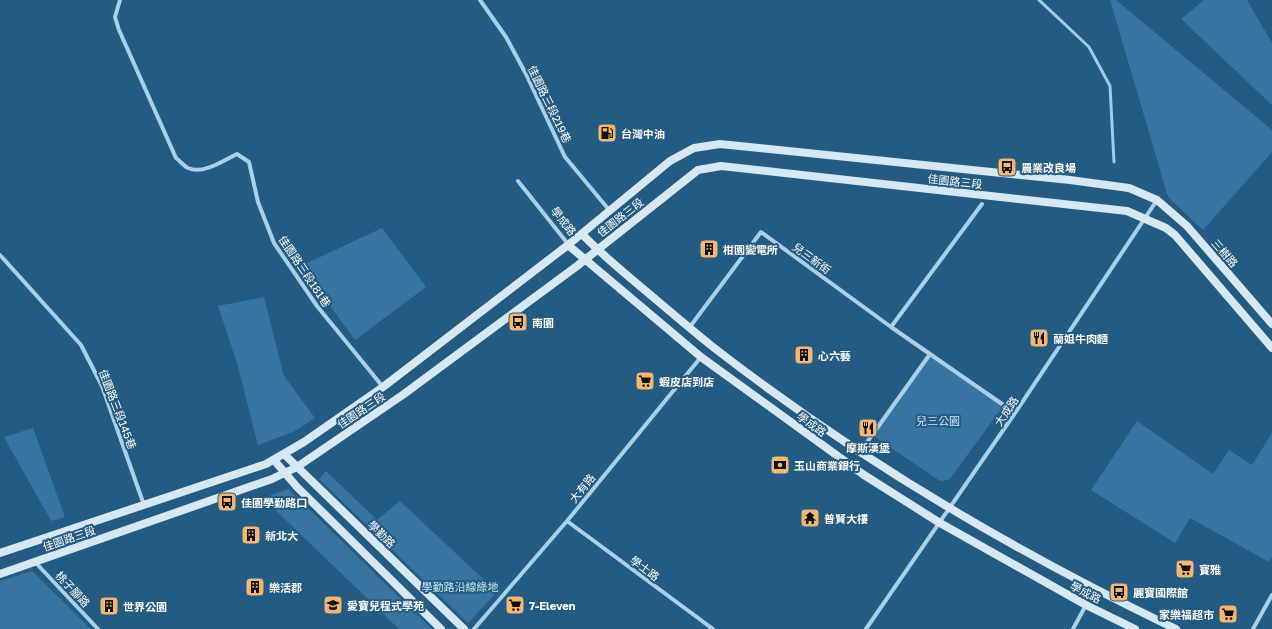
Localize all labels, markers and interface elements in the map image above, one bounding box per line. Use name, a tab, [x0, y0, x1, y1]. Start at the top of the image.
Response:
street label: 佳園路三段219巷	[526, 63, 574, 145]
fuel station icon: 台灣中油	[596, 122, 618, 144]
place label: 台灣中油	[621, 127, 665, 140]
bus stop icon: 農業改良場	[996, 156, 1018, 178]
place label: 農業改良場	[1021, 161, 1076, 174]
street label: 佳園路三段	[927, 172, 983, 190]
street label: 佳園路三段	[594, 195, 646, 239]
street label: 學成路	[549, 204, 579, 238]
street label: 佳園路三段181巷	[276, 233, 334, 309]
street label: 三樹路	[1209, 236, 1241, 270]
building icon: 柑園變電所	[698, 238, 720, 260]
street label: 兒三新街	[790, 240, 834, 276]
place label: 柑園變電所	[723, 243, 778, 256]
bus stop icon: 南園	[507, 311, 529, 333]
place label: 南園	[532, 316, 554, 329]
restaurant icon: 蘭姐牛肉麵	[1028, 327, 1050, 349]
place label: 蘭姐牛肉麵	[1053, 332, 1108, 345]
building icon: 心六藝	[793, 344, 815, 366]
place label: 心六藝	[818, 349, 851, 362]
street label: 佳園路三段145巷	[97, 367, 139, 451]
supermarket icon: 蝦皮店到店	[634, 370, 656, 392]
place label: 蝦皮店到店	[659, 375, 714, 388]
street label: 佳園路三段	[335, 389, 387, 431]
street label: 大成路	[991, 394, 1021, 428]
street label: 學成路	[795, 409, 829, 439]
park label: 兒三公園	[916, 414, 960, 427]
restaurant icon: 摩斯漢堡	[857, 417, 879, 439]
place label: 摩斯漢堡	[846, 441, 890, 454]
bank icon: 玉山商業銀行	[769, 454, 791, 476]
place label: 玉山商業銀行	[794, 459, 860, 472]
street label: 大有路	[567, 471, 597, 505]
bus stop icon: 佳園學勤路口	[216, 491, 238, 513]
place label: 佳園學勤路口	[241, 496, 307, 509]
temple icon: 普賢大樓	[799, 507, 821, 529]
place label: 普賢大樓	[824, 512, 868, 525]
street label: 學勤路	[366, 518, 398, 550]
street label: 佳園路三段	[41, 523, 97, 553]
building icon: 新北大	[240, 524, 262, 546]
place label: 新北大	[265, 529, 298, 542]
street label: 學士路	[628, 553, 662, 583]
supermarket icon: 寶雅	[1174, 558, 1196, 580]
place label: 寶雅	[1199, 563, 1221, 576]
street label: 桃子腳路	[53, 568, 93, 610]
building icon: 樂活郡	[244, 576, 266, 598]
street label: 學成路	[1068, 579, 1104, 605]
park label: 學勤路沿線綠地	[422, 580, 499, 593]
place label: 樂活郡	[269, 581, 302, 594]
bus stop icon: 麗寶國際館	[1108, 581, 1130, 603]
place label: 麗寶國際館	[1133, 586, 1188, 599]
school or university icon: 愛寶兒程式學苑	[322, 594, 344, 616]
supermarket icon: 7-Eleven	[504, 594, 526, 616]
building icon: 世界公園	[98, 595, 120, 617]
place label: 愛寶兒程式學苑	[347, 599, 424, 612]
place label: 7-Eleven	[529, 599, 576, 612]
place label: 世界公園	[123, 600, 167, 613]
supermarket icon: 家樂福超市	[1217, 603, 1239, 625]
place label: 家樂福超市	[1159, 608, 1214, 621]

